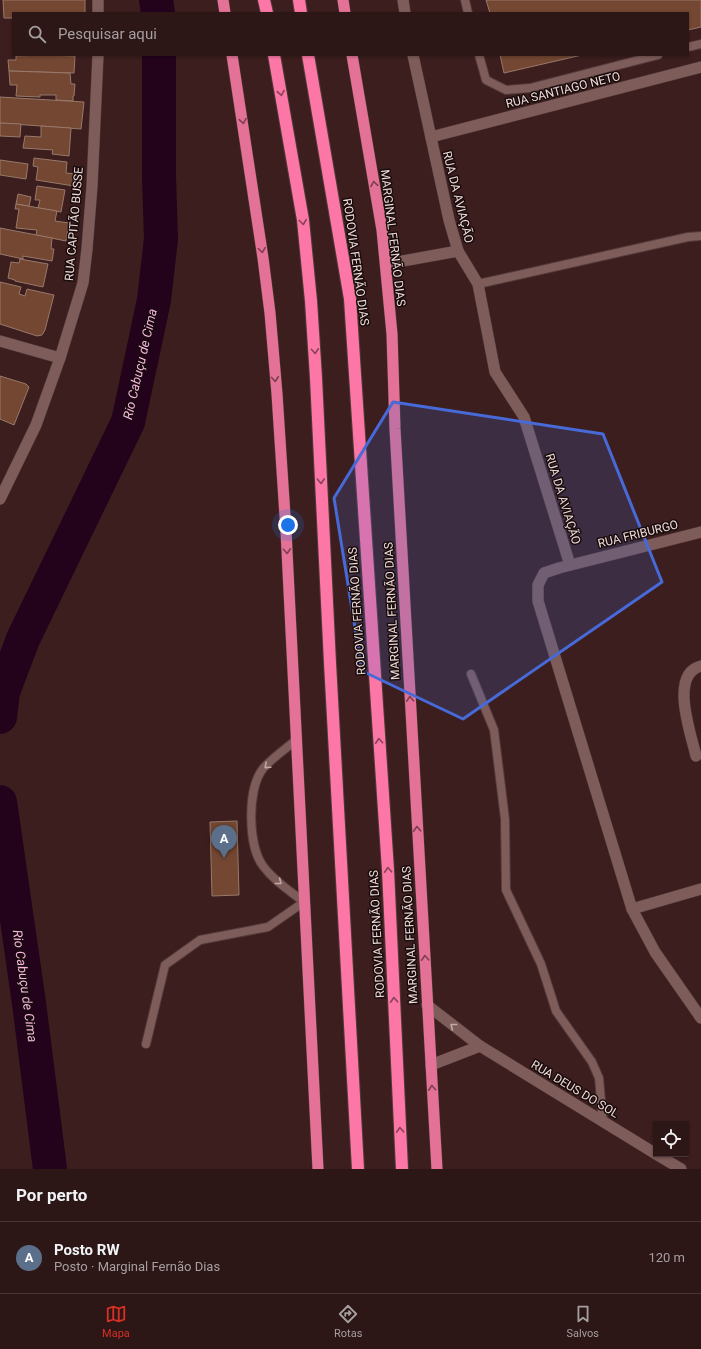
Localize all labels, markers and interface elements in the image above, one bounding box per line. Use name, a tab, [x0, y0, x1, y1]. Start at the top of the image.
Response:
search box	[12, 12, 689, 56]
icon: search	[26, 23, 48, 45]
text: Pesquisar aqui	[58, 25, 157, 43]
street label: RUA SANTIAGO NETO	[504, 69, 622, 111]
one-way arrow	[276, 90, 284, 97]
one-way arrow	[238, 118, 247, 124]
street label: RUA DA AVIAÇÃO	[440, 149, 478, 244]
street label: RUA CAPITÃO BUSSE	[60, 166, 86, 281]
street label: MARGINAL FERNÃO DIAS	[378, 168, 410, 307]
one-way arrow	[370, 181, 379, 187]
street label: RODOVIA FERNÃO DIAS	[340, 197, 374, 326]
one-way arrow	[298, 218, 307, 225]
one-way arrow	[257, 247, 266, 253]
water label: Rio Cabuçu de Cima	[120, 307, 160, 421]
one-way arrow	[310, 348, 319, 354]
one-way arrow	[271, 376, 280, 382]
street label: RUA DA AVIAÇÃO	[543, 451, 585, 546]
one-way arrow	[317, 478, 326, 484]
your location	[278, 515, 298, 535]
street label: RUA FRIBURGO	[596, 517, 680, 551]
street label: MARGINAL FERNÃO DIAS	[379, 542, 403, 680]
street label: RODOVIA FERNÃO DIAS	[344, 547, 368, 676]
one-way arrow	[282, 548, 291, 554]
one-way arrow	[406, 696, 415, 702]
one-way arrow	[375, 738, 384, 744]
one-way arrow	[264, 761, 272, 768]
pin: A	[211, 825, 237, 858]
one-way arrow	[413, 826, 422, 832]
street label: MARGINAL FERNÃO DIAS	[397, 866, 421, 1004]
one-way arrow	[384, 867, 392, 873]
street label: RODOVIA FERNÃO DIAS	[365, 870, 387, 998]
one-way arrow	[275, 878, 282, 885]
water label: Rio Cabuçu de Cima	[10, 929, 40, 1043]
one-way arrow	[420, 955, 429, 961]
one-way arrow	[390, 997, 398, 1003]
one-way arrow	[451, 1023, 458, 1030]
street label: RUA DEUS DO SOL	[529, 1057, 622, 1121]
one-way arrow	[428, 1085, 437, 1091]
map controls	[653, 1121, 689, 1157]
button: locate	[653, 1121, 689, 1157]
one-way arrow	[396, 1127, 404, 1133]
text: Por perto	[16, 1185, 87, 1205]
text: Posto RW	[54, 1241, 120, 1259]
text: A	[25, 1250, 33, 1265]
text: 120 m	[648, 1250, 685, 1265]
text: Posto · Marginal Fernão Dias	[54, 1259, 220, 1274]
tab: Mapa	[102, 1303, 130, 1340]
tab: Rotas	[334, 1303, 362, 1340]
tab: Salvos	[566, 1303, 599, 1340]

